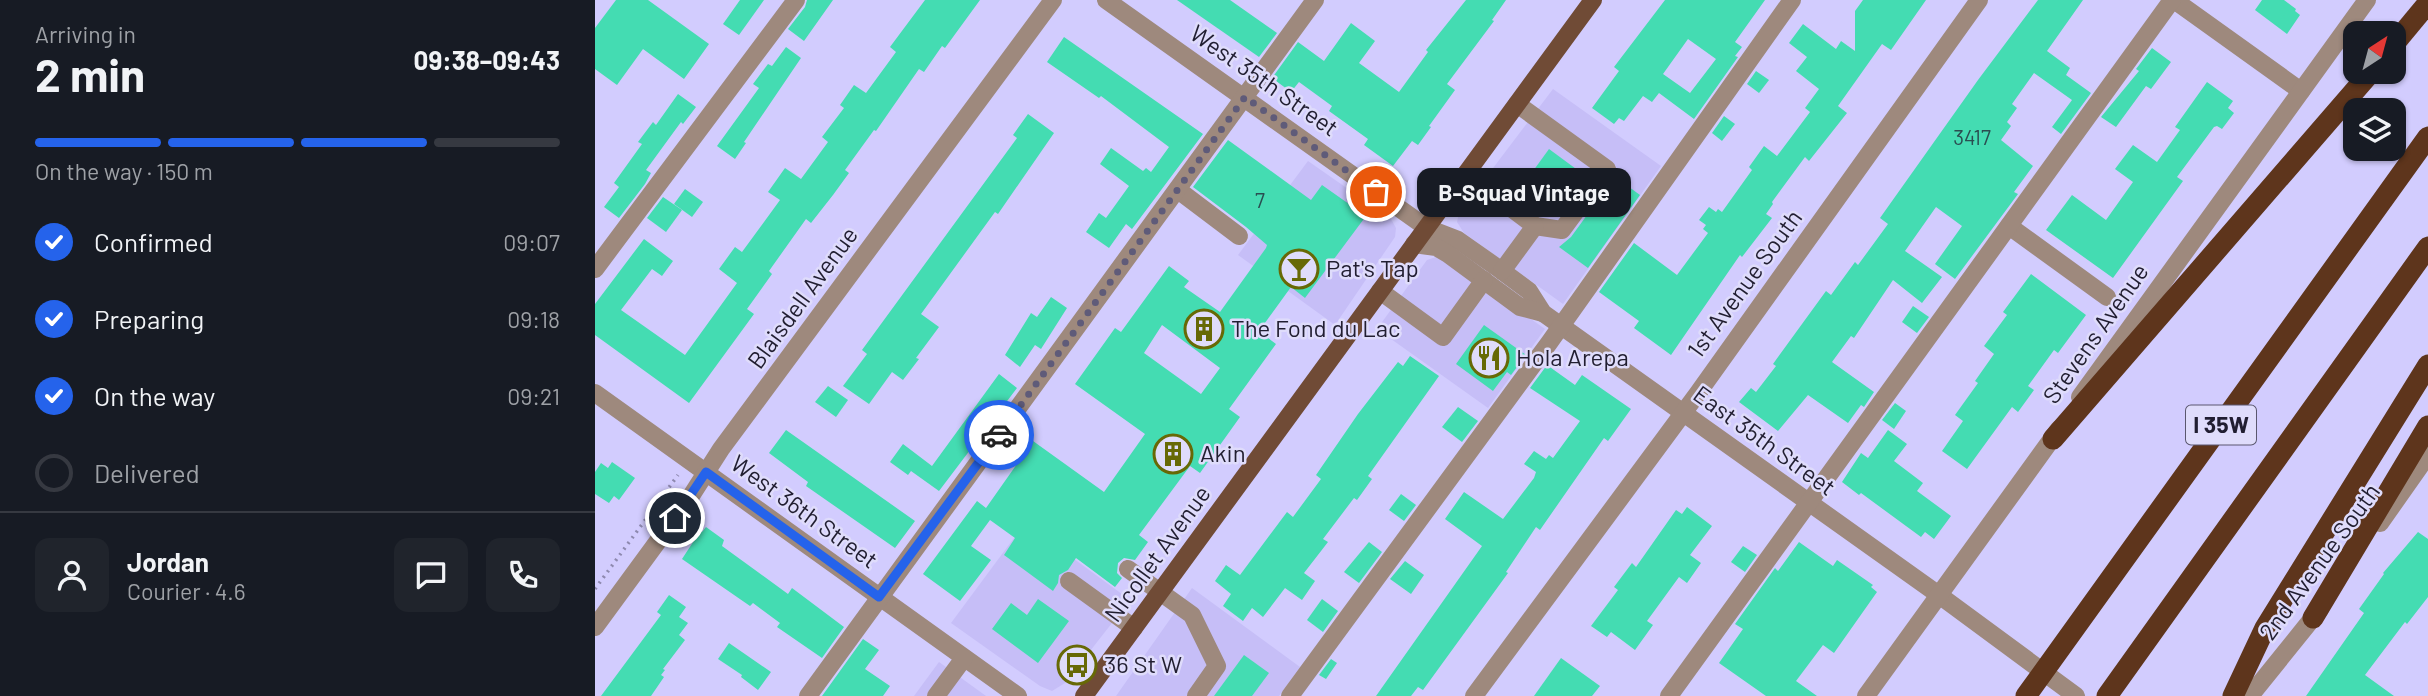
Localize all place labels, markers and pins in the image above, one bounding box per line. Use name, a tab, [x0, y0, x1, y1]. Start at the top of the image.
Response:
pin	[1346, 162, 1406, 222]
callout: B-Squad Vintage	[1418, 168, 1631, 216]
bar icon: Pat's Tap	[1278, 248, 1320, 290]
place label: Pat's Tap	[1326, 253, 1419, 282]
building icon: The Fond du Lac	[1183, 308, 1225, 350]
place label: The Fond du Lac	[1231, 313, 1401, 342]
restaurant icon: Hola Arepa	[1468, 337, 1510, 379]
place label: Hola Arepa	[1516, 342, 1629, 371]
building icon: Akin	[1152, 433, 1194, 475]
place label: Akin	[1200, 438, 1246, 467]
pin	[645, 488, 705, 548]
bus stop icon: 36 St W	[1056, 644, 1098, 686]
place label: 36 St W	[1104, 649, 1182, 678]

